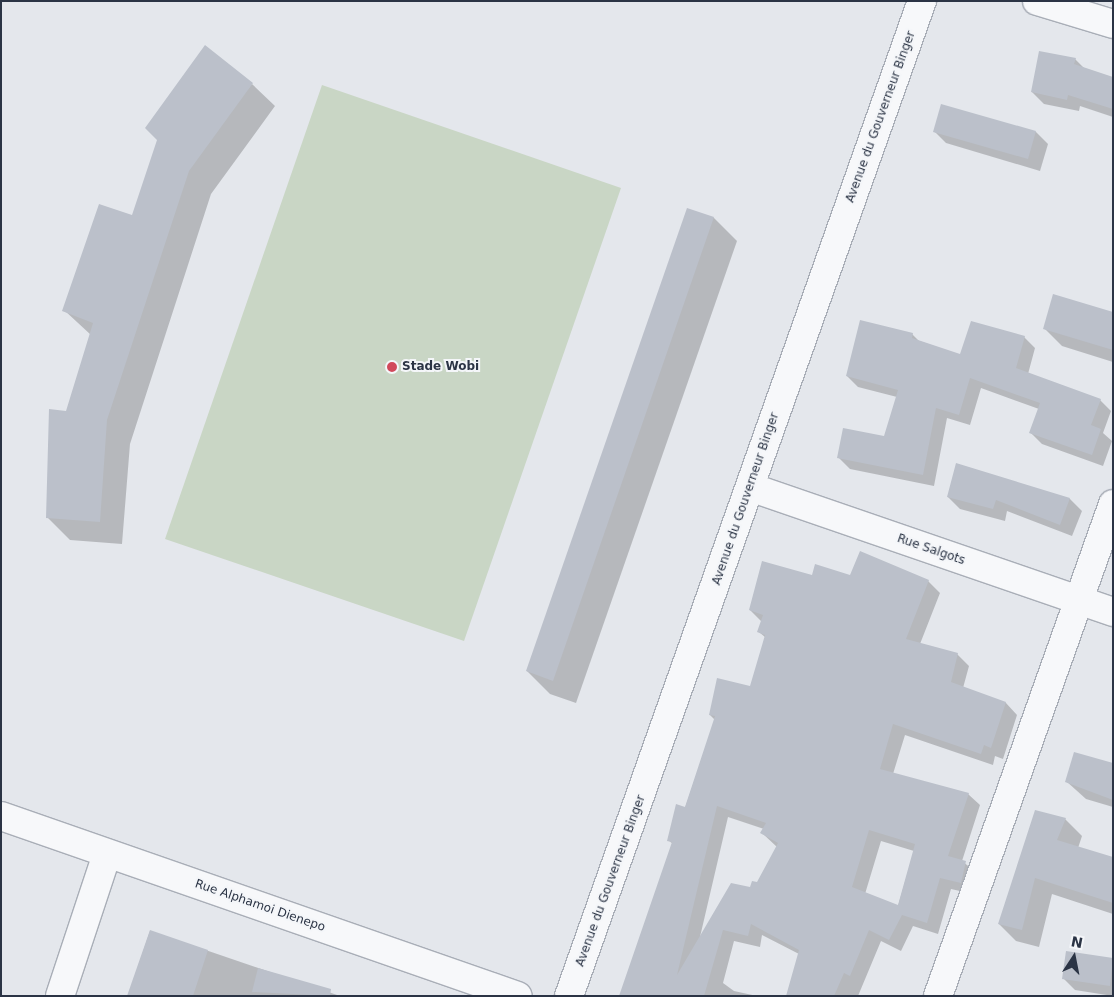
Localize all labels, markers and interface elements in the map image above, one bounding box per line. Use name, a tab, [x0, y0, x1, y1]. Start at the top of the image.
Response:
street label: Avenue du Gouverneur Binger	[843, 29, 919, 205]
place label: Stade Wobi	[402, 360, 479, 374]
marker: Stade Wobi	[386, 361, 398, 373]
street label: Avenue du Gouverneur Binger	[710, 411, 782, 587]
street label: Rue Salgots	[895, 532, 967, 568]
street label: Avenue du Gouverneur Binger	[573, 793, 649, 969]
street label: Rue Alphamoi Dienepo	[193, 877, 327, 935]
north arrow	[1049, 932, 1099, 982]
text: N	[1070, 933, 1084, 951]

